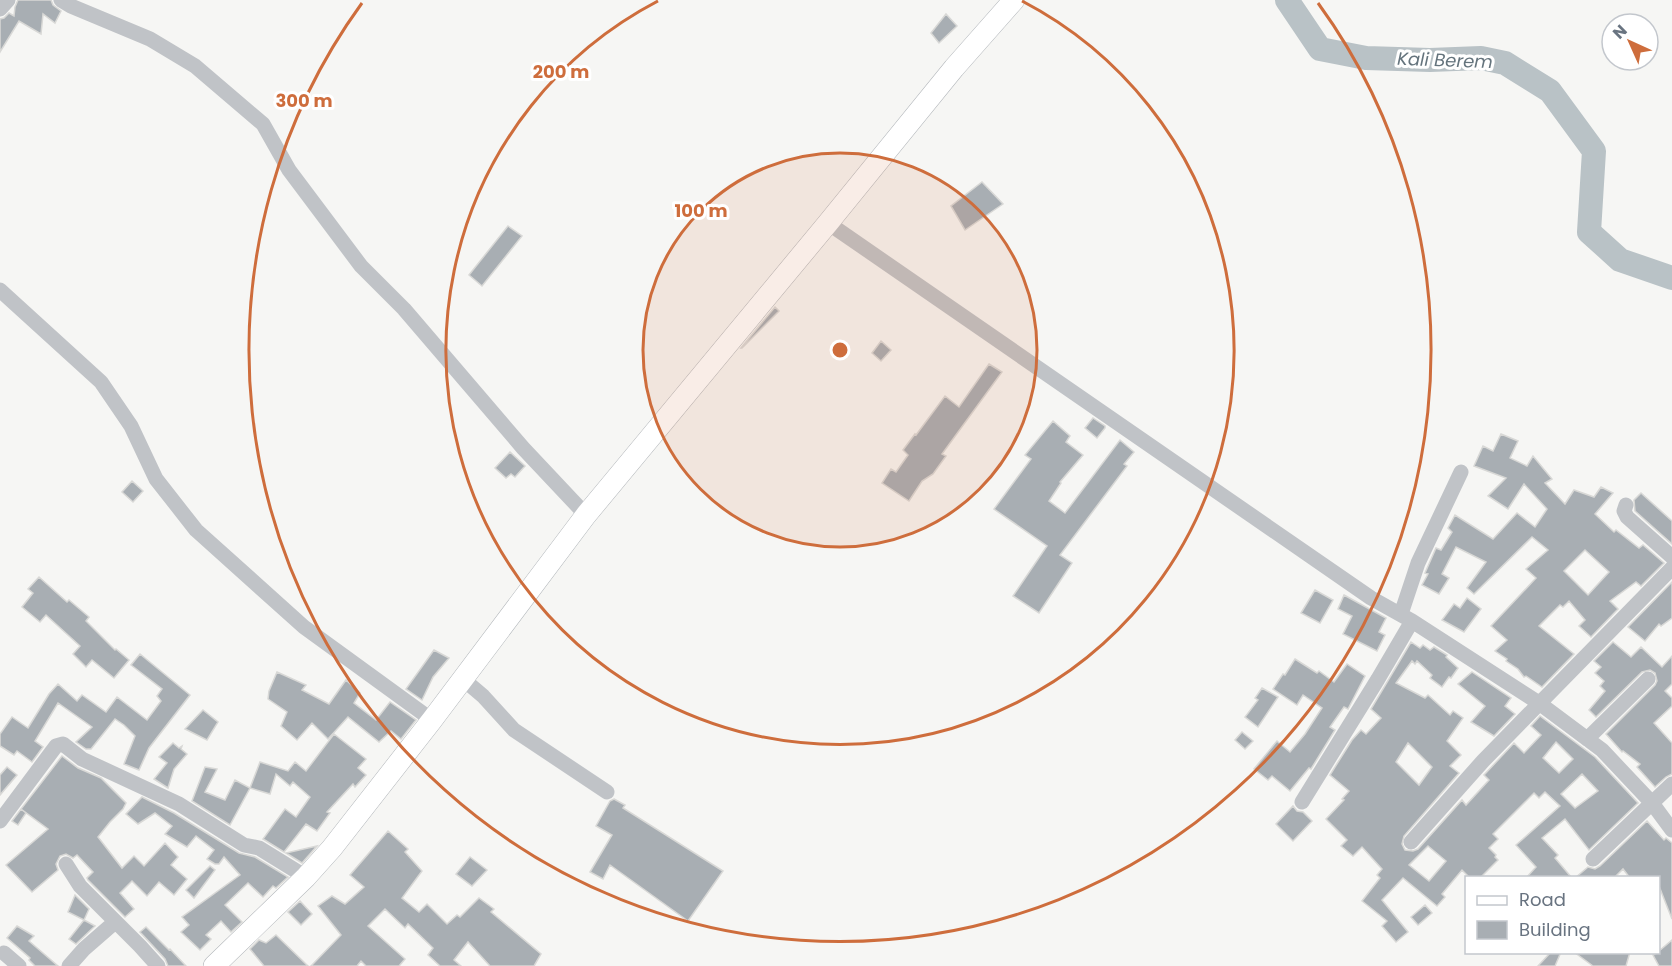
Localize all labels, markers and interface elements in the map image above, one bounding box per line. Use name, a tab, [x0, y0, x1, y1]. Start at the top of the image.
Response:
north arrow	[1600, 12, 1660, 72]
text: N	[1607, 19, 1632, 44]
water label: Kali Berem	[1397, 46, 1493, 74]
text: 200 m	[533, 59, 589, 84]
text: 300 m	[275, 88, 333, 113]
text: 100 m	[674, 198, 728, 223]
centre of rings	[830, 340, 850, 360]
legend	[1465, 876, 1660, 954]
text: Road	[1519, 887, 1566, 912]
text: Building	[1519, 917, 1591, 942]

